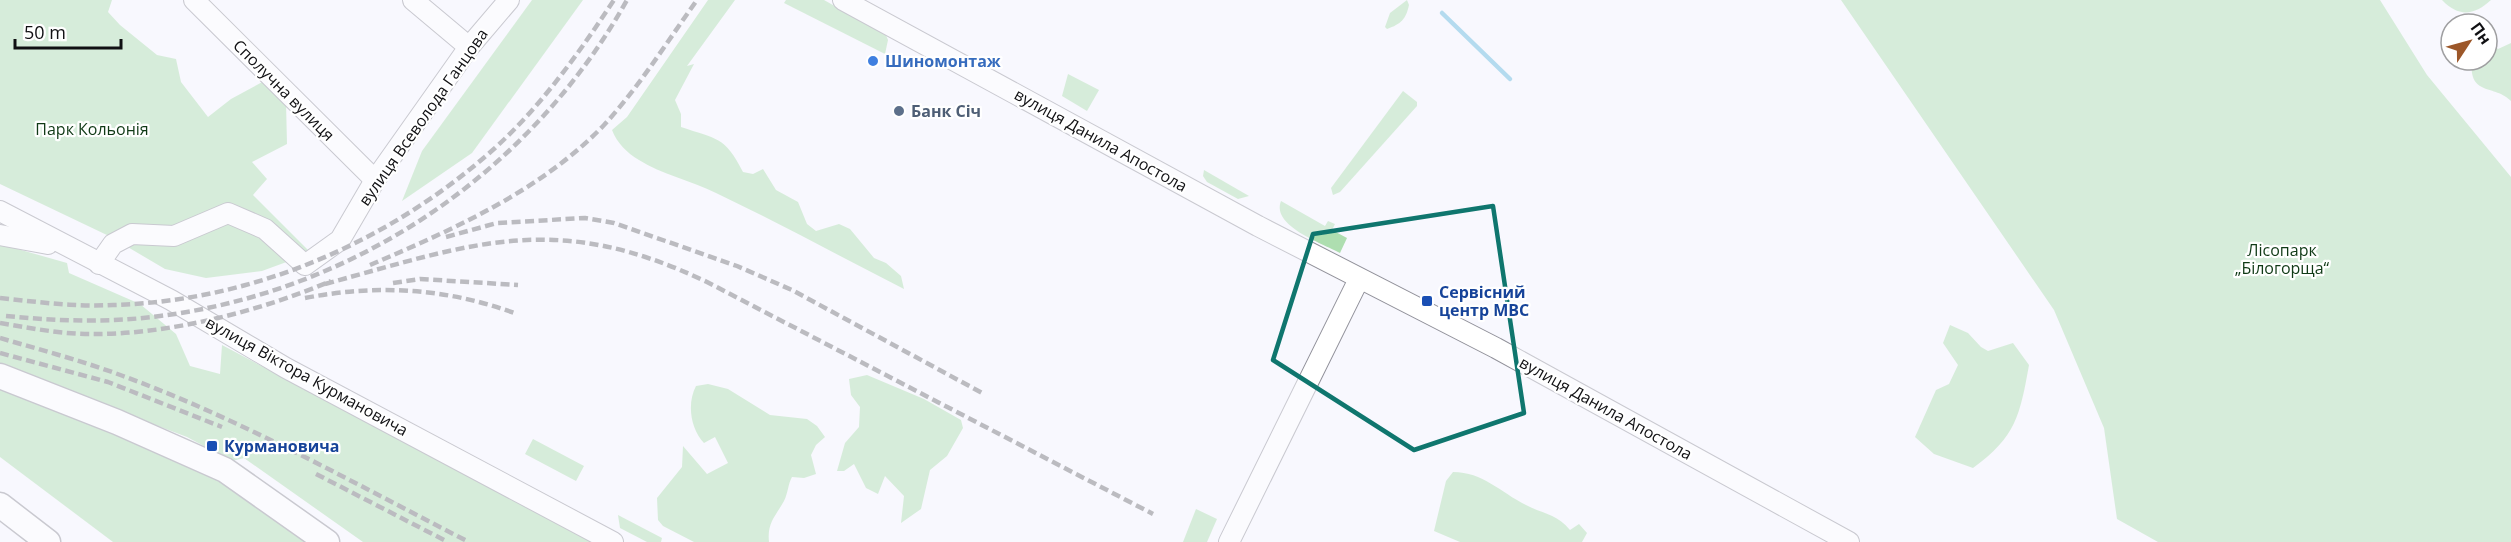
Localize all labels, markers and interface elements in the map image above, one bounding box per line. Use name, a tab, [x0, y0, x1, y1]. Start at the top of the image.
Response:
scale bar	[15, 12, 122, 50]
north arrow	[2439, 12, 2499, 72]
text: Пн	[2466, 18, 2497, 49]
text: 50 m	[24, 20, 66, 44]
street label: вулиця Всеволода Ганцова	[353, 24, 493, 210]
street label: Сполучна вулиця	[228, 34, 340, 146]
place label: Шиномонтаж	[885, 50, 1001, 72]
marker: Шиномонтаж	[866, 54, 880, 68]
street label: вулиця Данила Апостола	[1011, 83, 1191, 197]
place label: Банк Січ	[911, 100, 981, 122]
marker: Банк Січ	[892, 104, 906, 118]
park label: Парк Кольонія	[35, 118, 149, 140]
park label: Лісопарк „Білогорща“	[2235, 239, 2330, 279]
place label: Сервісний центр МВС	[1439, 281, 1529, 321]
marker: Сервісний центр МВС	[1420, 294, 1434, 308]
street label: вулиця Віктора Курмановича	[202, 311, 412, 441]
street label: вулиця Данила Апостола	[1516, 351, 1696, 465]
place label: Курмановича	[224, 435, 339, 457]
marker: Курмановича	[205, 439, 219, 453]

